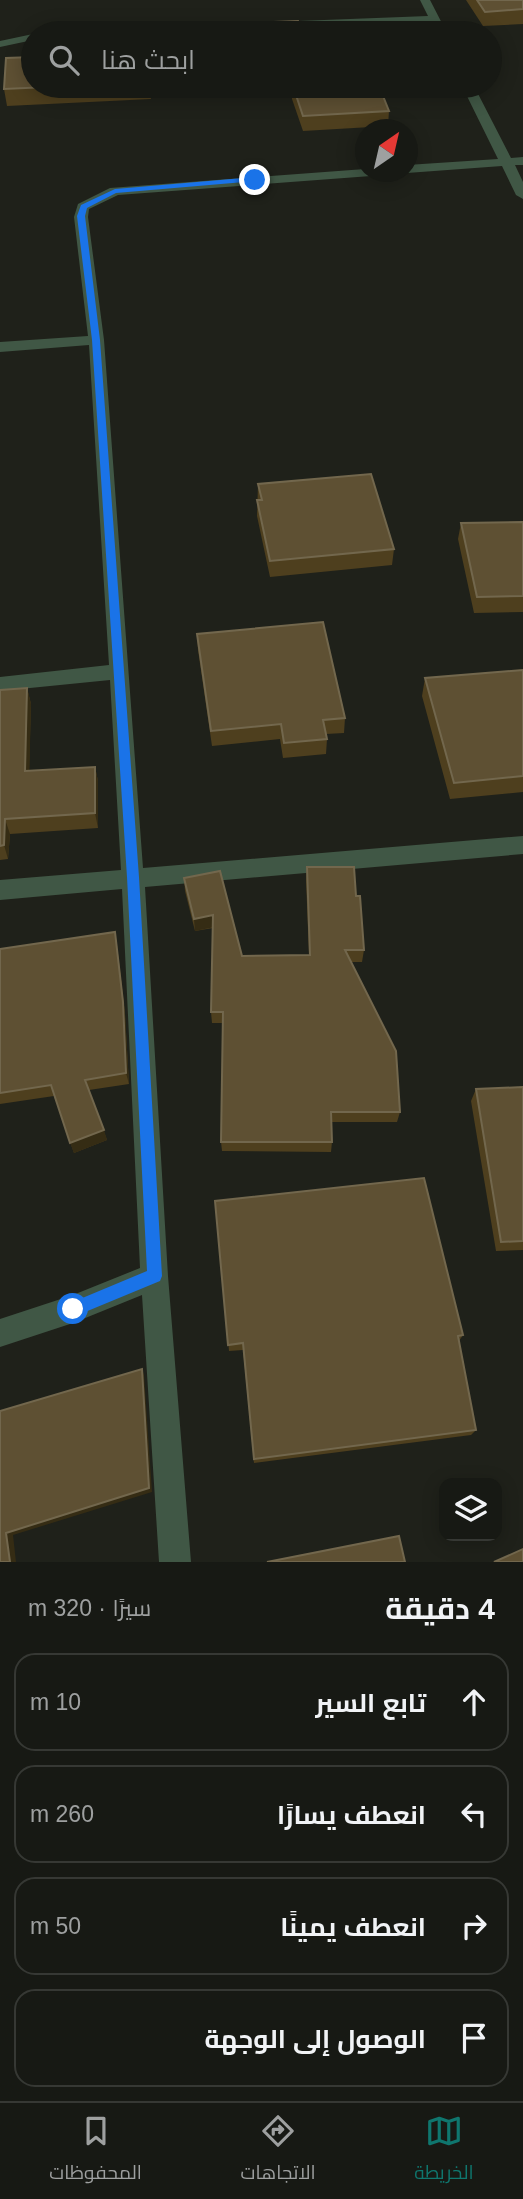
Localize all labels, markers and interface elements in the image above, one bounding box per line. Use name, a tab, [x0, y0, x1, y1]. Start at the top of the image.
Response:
search box	[21, 21, 502, 98]
icon: search	[45, 41, 83, 79]
text: ابحث هنا	[101, 45, 195, 75]
north arrow	[355, 119, 418, 182]
route end	[239, 164, 270, 195]
route start	[57, 1293, 88, 1324]
map controls	[439, 1478, 502, 1541]
button: layers	[439, 1478, 502, 1541]
text: 4 دقيقة	[385, 1592, 495, 1625]
text: سيرًا · 320 m	[28, 1595, 151, 1621]
icon: ahead	[455, 1683, 493, 1721]
text: تابع السير	[315, 1688, 426, 1718]
text: 10 m	[30, 1689, 81, 1715]
icon: left	[455, 1795, 493, 1833]
text: انعطف يسارًا	[277, 1800, 426, 1830]
text: 260 m	[30, 1801, 94, 1827]
icon: right	[455, 1907, 493, 1945]
text: انعطف يمينًا	[280, 1912, 426, 1942]
text: 50 m	[30, 1913, 81, 1939]
icon: arrive	[455, 2019, 493, 2057]
text: الوصول إلى الوجهة	[204, 2024, 426, 2054]
tab: المحفوظات	[49, 2112, 142, 2190]
tab: الاتجاهات	[240, 2112, 316, 2190]
tab: الخريطة	[414, 2112, 474, 2190]

